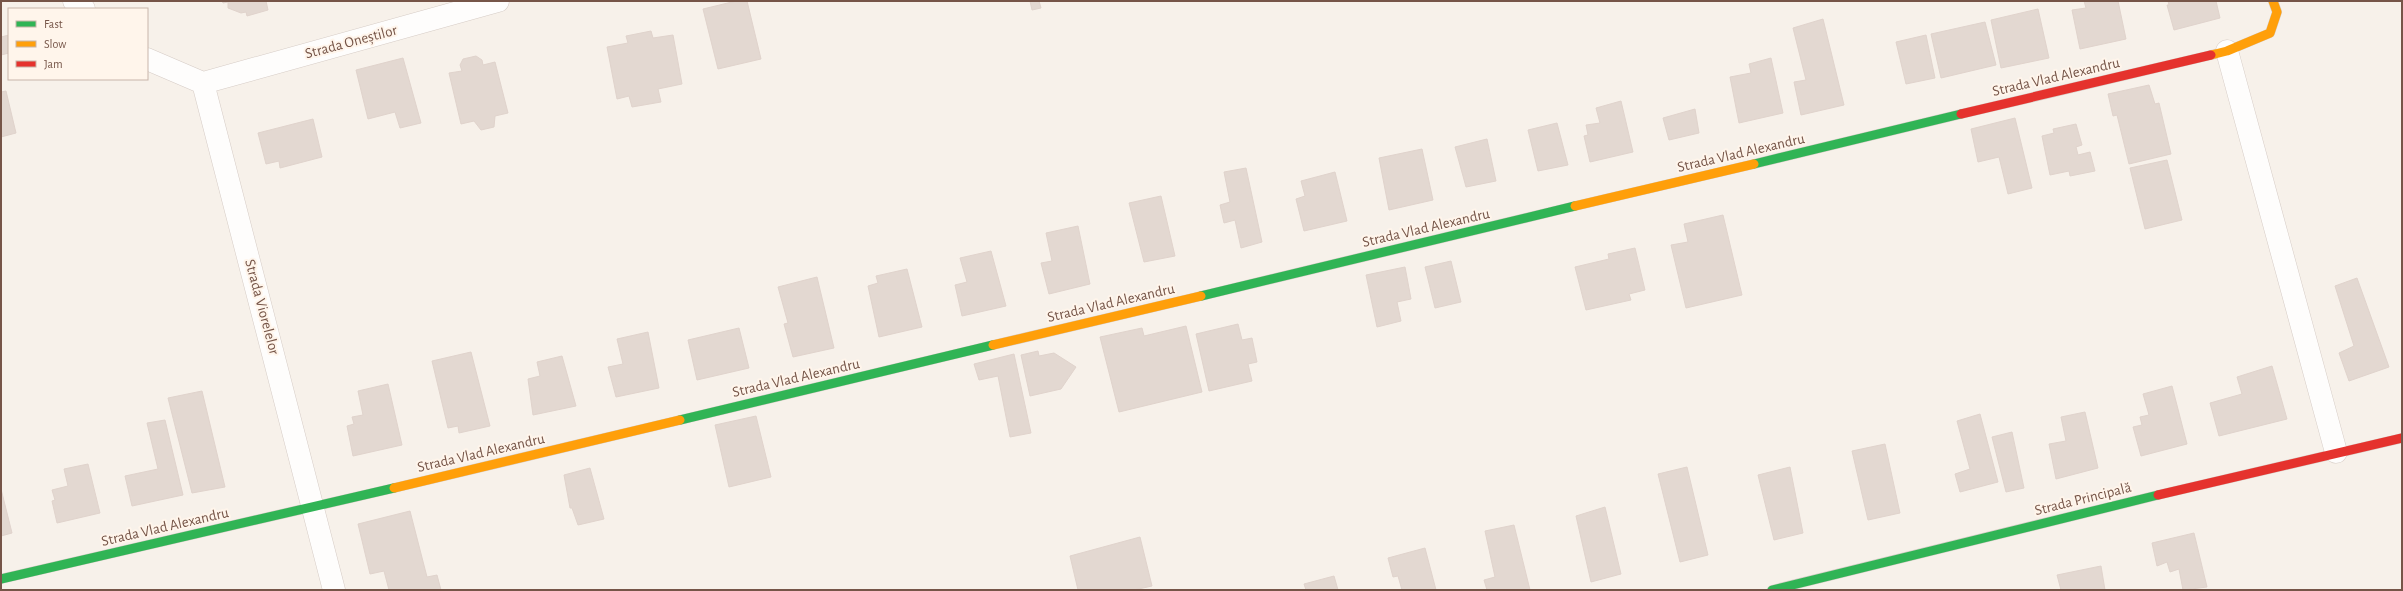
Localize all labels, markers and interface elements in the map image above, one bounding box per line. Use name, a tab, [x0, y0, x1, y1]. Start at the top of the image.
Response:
legend	[8, 8, 148, 80]
text: Fast	[44, 18, 63, 30]
street label: Strada Oneștilor	[303, 22, 399, 62]
text: Slow	[44, 38, 66, 50]
street label: Strada Vlad Alexandru	[1991, 55, 2121, 99]
text: Jam	[44, 58, 63, 70]
street label: Strada Vlad Alexandru	[1676, 131, 1806, 175]
street label: Strada Vlad Alexandru	[1361, 206, 1491, 250]
street label: Strada Viorelelor	[242, 258, 282, 356]
street label: Strada Vlad Alexandru	[1046, 281, 1176, 325]
street label: Strada Vlad Alexandru	[731, 356, 861, 400]
street label: Strada Vlad Alexandru	[416, 431, 546, 475]
street label: Strada Principală	[2033, 480, 2133, 518]
street label: Strada Vlad Alexandru	[100, 505, 230, 549]

